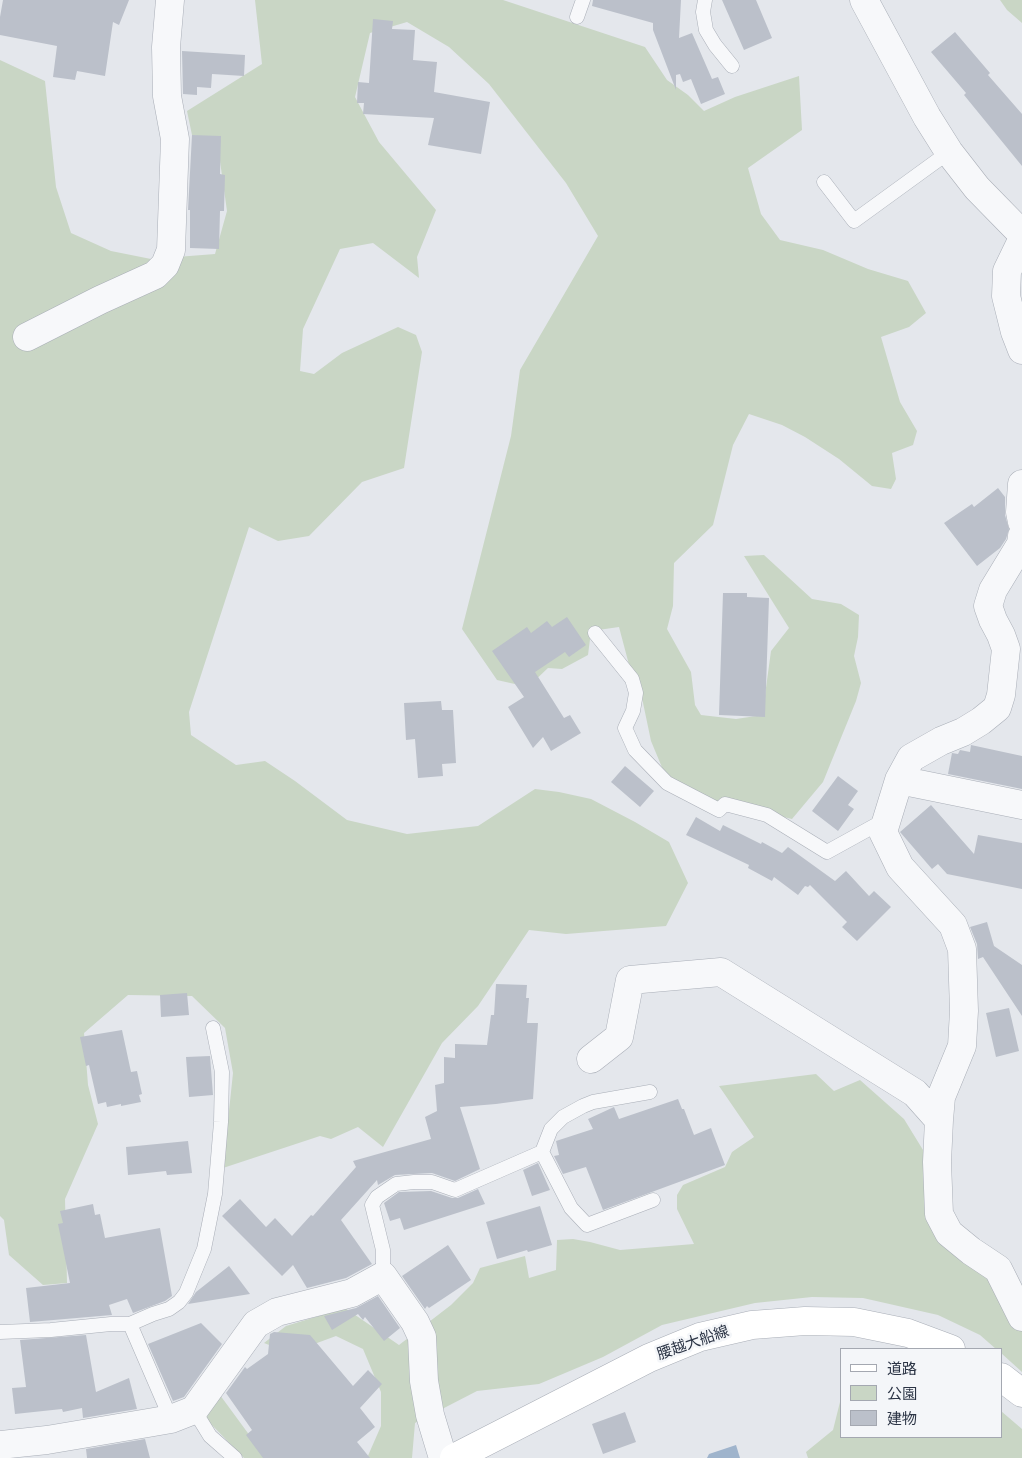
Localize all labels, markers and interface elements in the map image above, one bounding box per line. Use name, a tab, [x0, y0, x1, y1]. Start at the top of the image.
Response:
street label: 腰越大船線	[655, 1322, 731, 1364]
legend	[840, 1348, 1002, 1438]
text: 道路	[887, 1360, 917, 1378]
text: 公園	[887, 1385, 917, 1403]
text: 建物	[887, 1410, 917, 1428]

